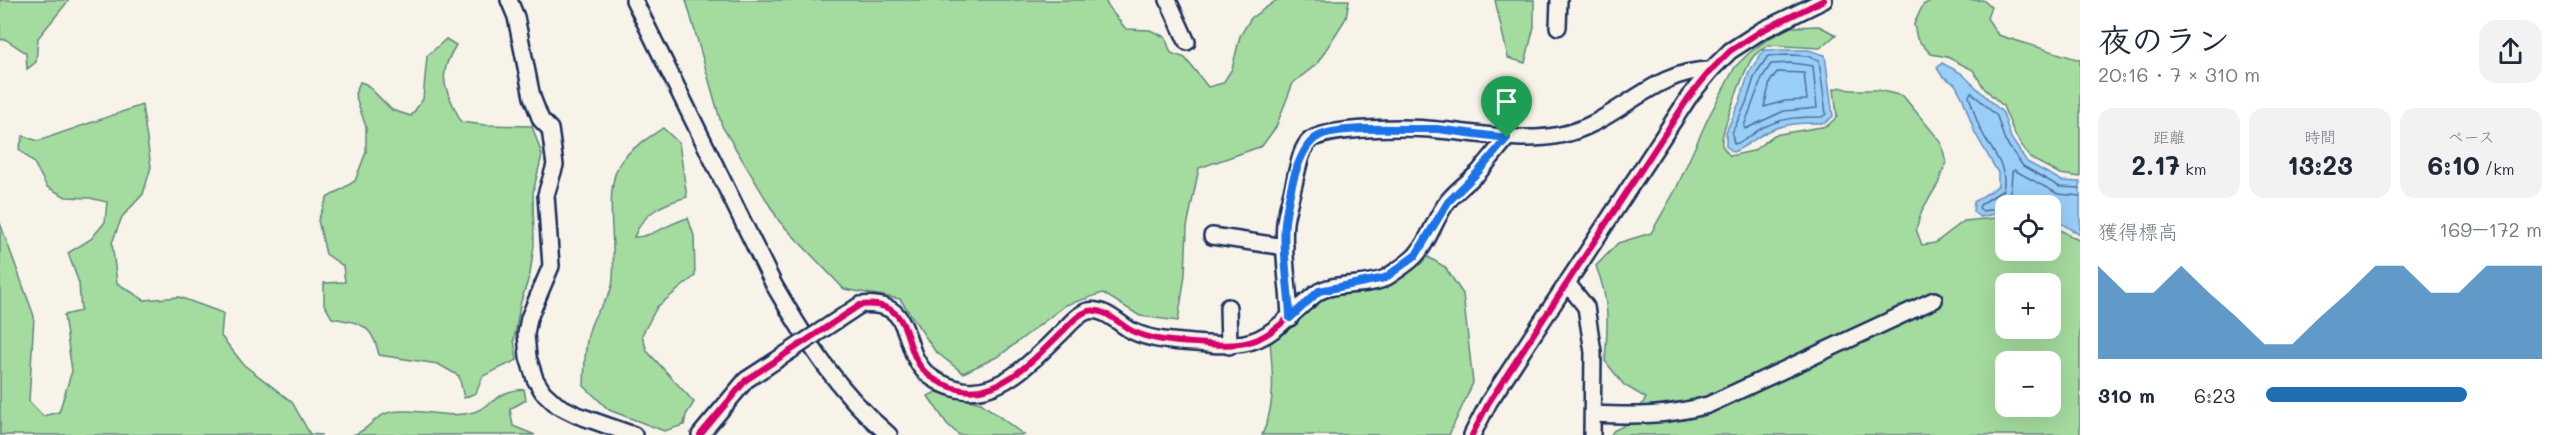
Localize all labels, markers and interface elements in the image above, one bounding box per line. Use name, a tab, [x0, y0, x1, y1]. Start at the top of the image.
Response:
text: 夜のラン	[2098, 17, 2230, 60]
button: share	[2479, 20, 2542, 83]
text: 20:16 · 7 × 310 m	[2098, 61, 2260, 87]
pin	[1481, 76, 1532, 138]
icon: arrive	[1490, 85, 1523, 118]
text: 距離	[2153, 126, 2185, 147]
text: 時間	[2304, 126, 2336, 147]
text: ペース	[2447, 126, 2495, 147]
text: 2.17	[2132, 148, 2180, 182]
text: 13:23	[2287, 148, 2353, 182]
text: 6:10	[2428, 148, 2480, 182]
text: km	[2180, 158, 2206, 179]
text: /km	[2480, 158, 2515, 179]
map controls	[1995, 195, 2061, 417]
button: locate	[1995, 195, 2061, 261]
text: 169–172 m	[2439, 216, 2542, 242]
text: 獲得標高	[2098, 218, 2178, 244]
button: +	[1995, 273, 2061, 339]
button: −	[1995, 351, 2061, 417]
text: 310 m	[2098, 382, 2155, 408]
text: 6:23	[2194, 382, 2235, 408]

